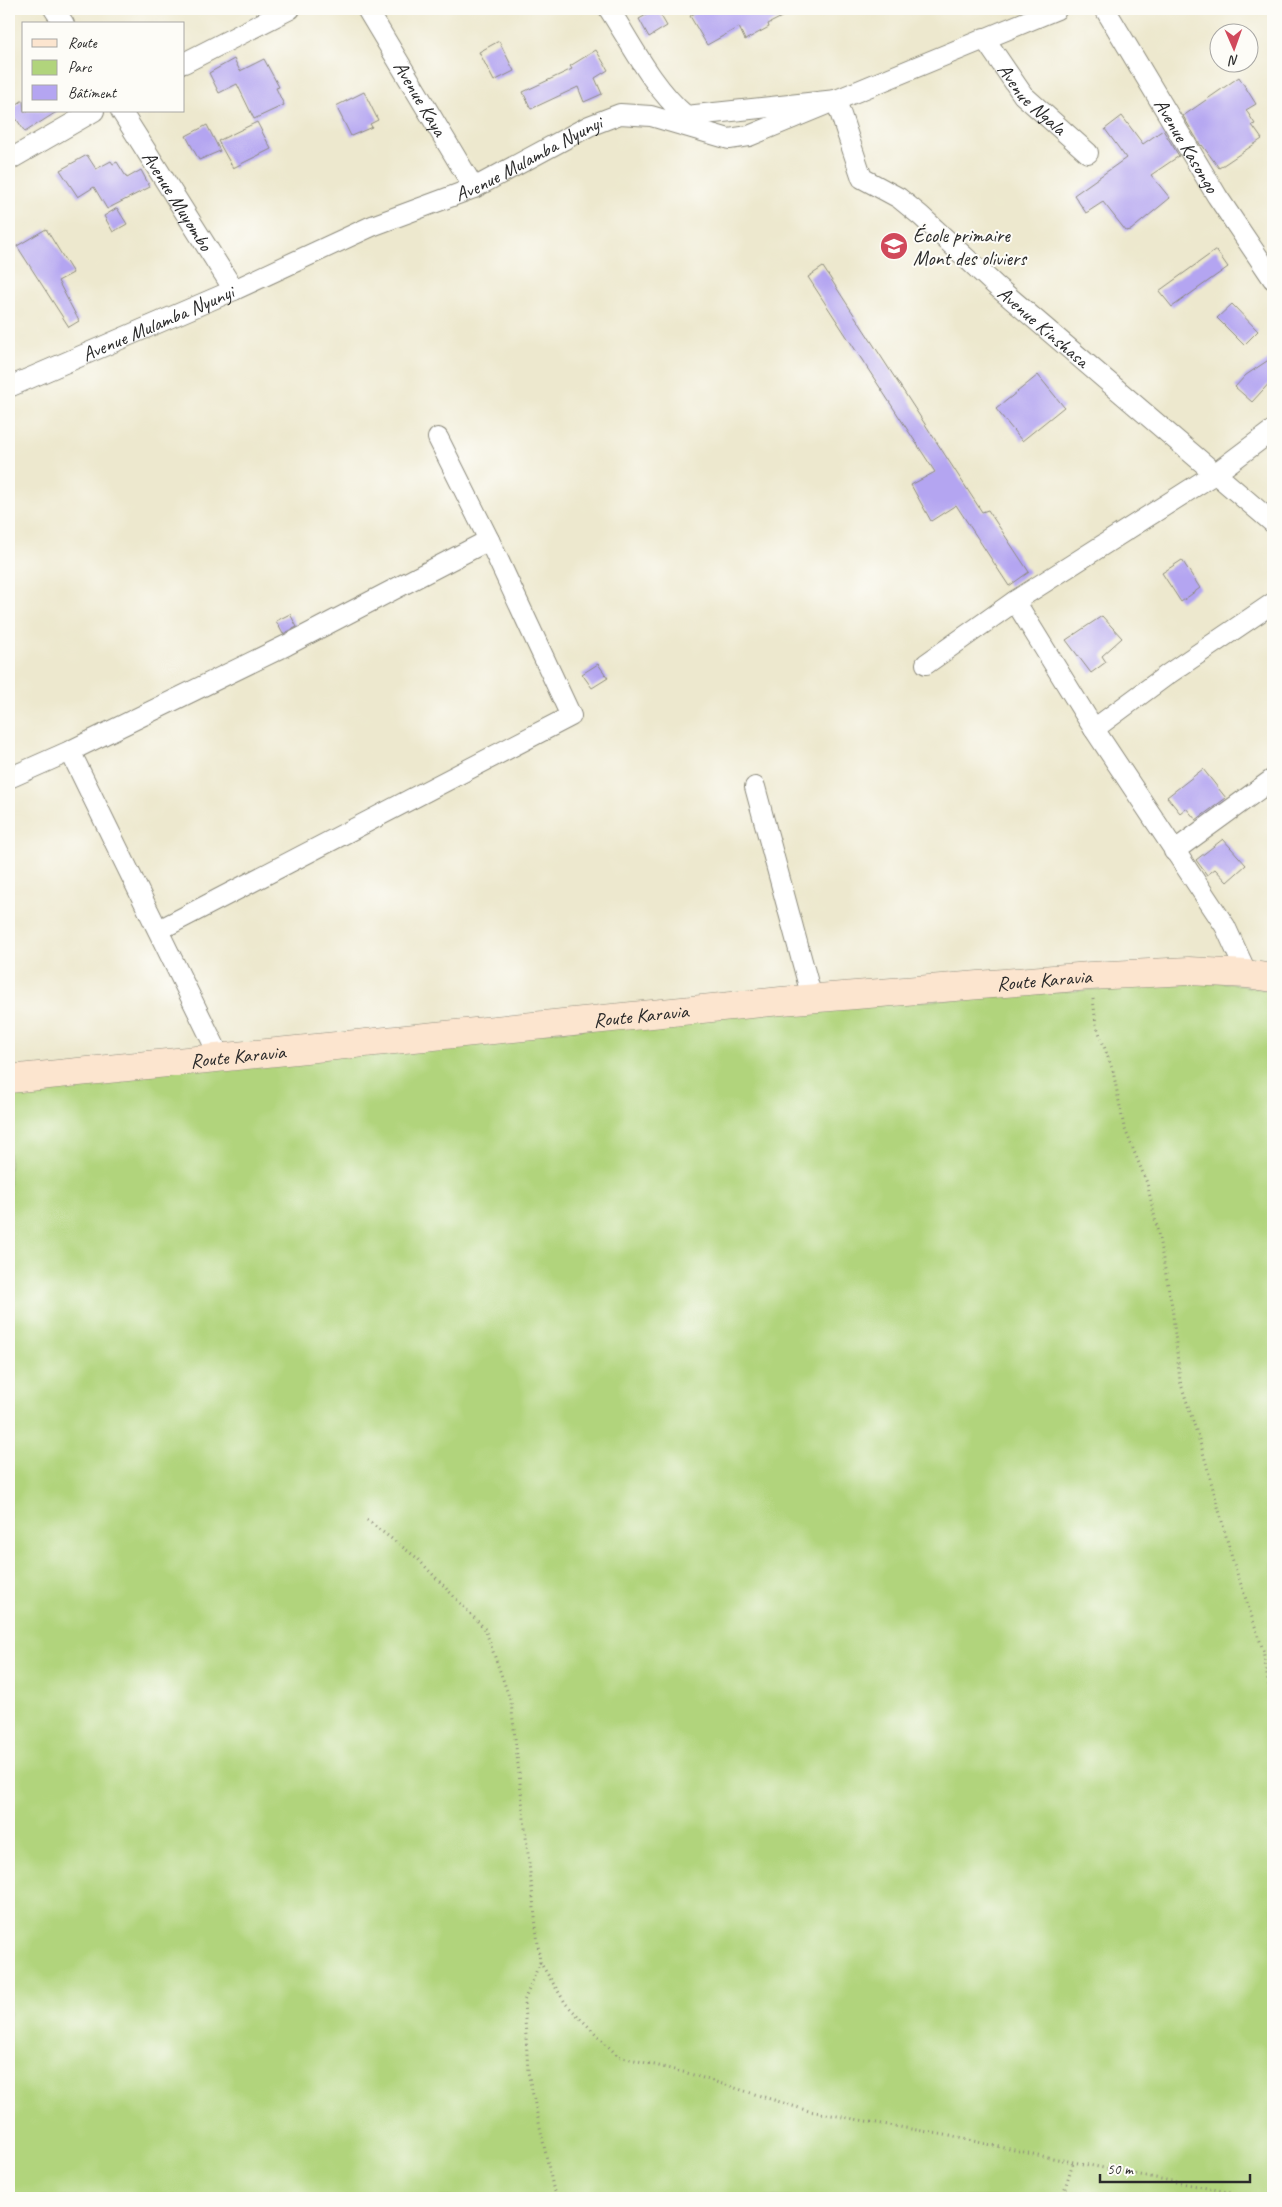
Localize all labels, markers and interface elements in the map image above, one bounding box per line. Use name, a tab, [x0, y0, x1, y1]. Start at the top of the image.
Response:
legend	[22, 22, 185, 112]
north arrow	[1210, 22, 1260, 72]
text: Route	[68, 34, 98, 53]
text: N	[1227, 52, 1239, 69]
street label: Avenue Kaya	[388, 56, 454, 142]
text: Parc	[68, 58, 92, 77]
street label: Avenue Ngala	[992, 58, 1073, 142]
text: Bâtiment	[68, 84, 118, 103]
street label: Avenue Kasongo	[1149, 94, 1225, 198]
street label: Avenue Mulamba Nyunyi	[452, 109, 607, 206]
street label: Avenue Muyombo	[137, 146, 219, 256]
place label: École primaire Mont des oliviers	[913, 223, 1028, 271]
school or university icon: École primaire Mont des oliviers	[879, 231, 909, 261]
street label: Avenue Mulamba Nyunyi	[78, 278, 239, 367]
street label: Avenue Kinshasa	[993, 280, 1096, 374]
street label: Route Karavia	[996, 963, 1094, 996]
street label: Route Karavia	[592, 998, 691, 1032]
street label: Route Karavia	[189, 1039, 288, 1073]
scale bar	[1100, 2152, 1250, 2184]
text: 50 m	[1107, 2160, 1134, 2179]

